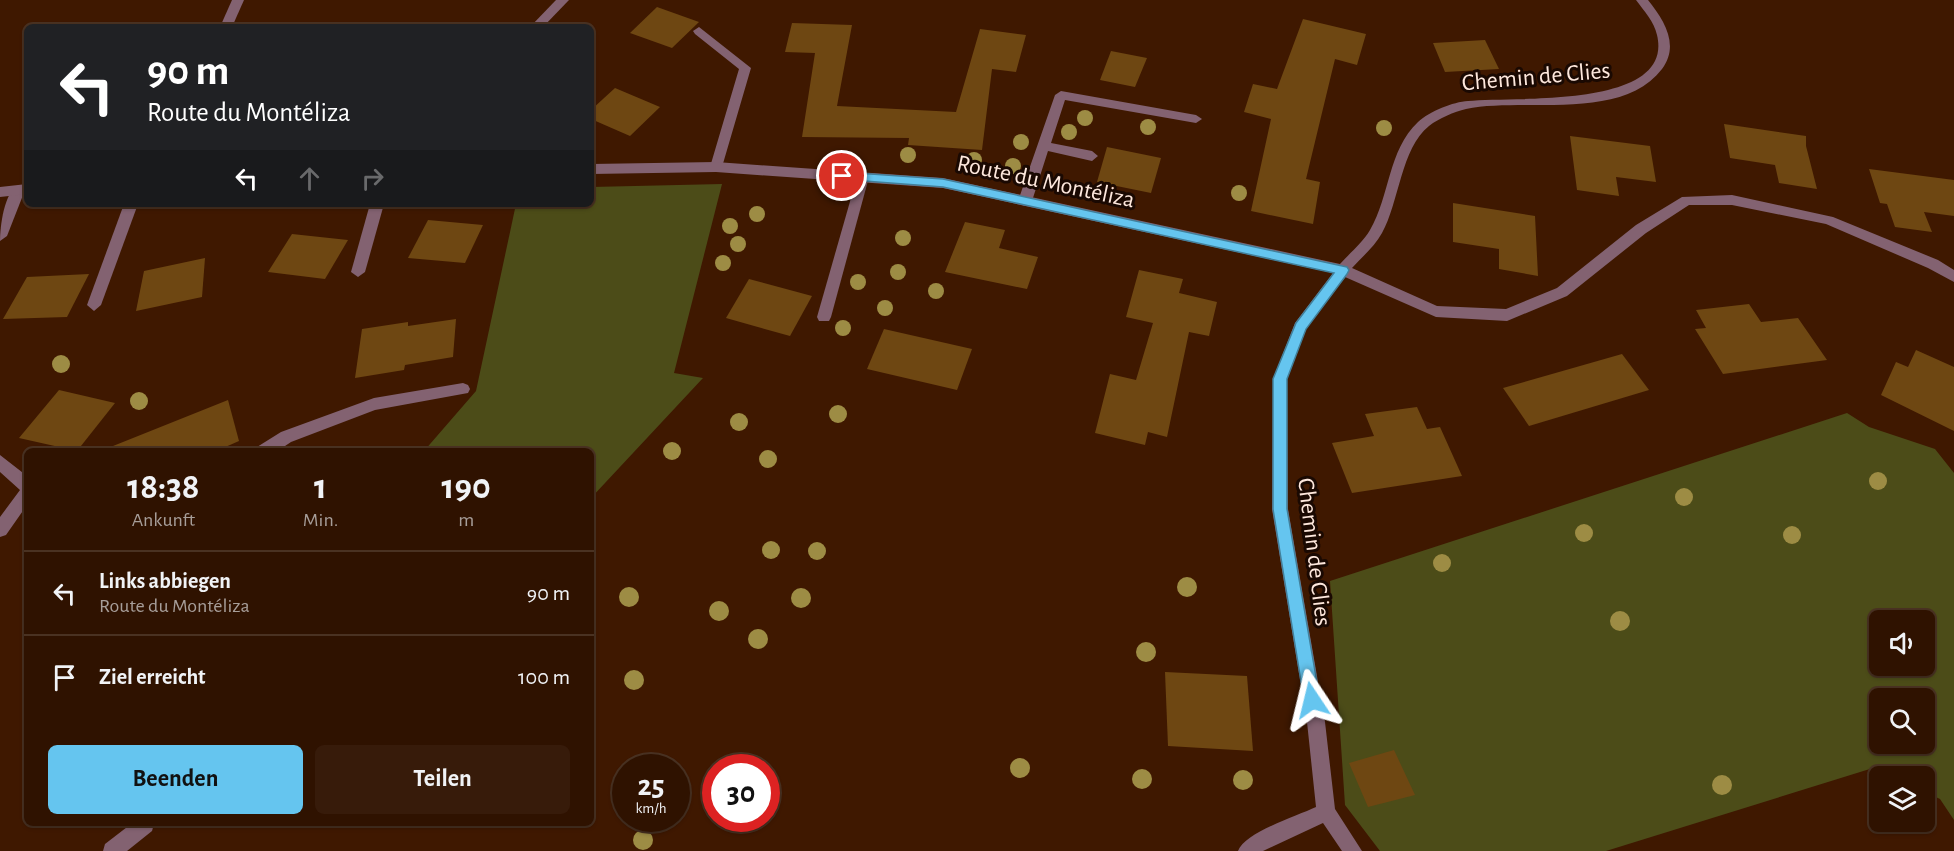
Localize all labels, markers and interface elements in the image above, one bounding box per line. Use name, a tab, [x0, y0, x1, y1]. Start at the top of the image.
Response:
icon: left	[48, 48, 126, 126]
text: 90 m	[147, 50, 229, 92]
street label: Chemin de Clies	[1461, 59, 1611, 95]
text: Route du Montéliza	[147, 99, 351, 126]
pin	[816, 150, 867, 201]
street label: Route du Montéliza	[955, 151, 1137, 213]
icon: arrive	[825, 159, 858, 192]
icon: left	[230, 162, 263, 195]
icon: ahead	[293, 162, 326, 195]
icon: right	[356, 162, 389, 195]
text: 18:38	[127, 469, 200, 505]
text: 1	[314, 469, 327, 505]
text: 190	[442, 469, 491, 505]
street label: Chemin de Clies	[1293, 477, 1335, 628]
text: Ankunft	[132, 510, 195, 530]
text: Min.	[303, 510, 338, 530]
text: m	[458, 510, 474, 530]
text: Links abbiegen	[99, 570, 231, 592]
icon: left	[48, 577, 81, 610]
text: 90 m	[527, 582, 570, 604]
text: Route du Montéliza	[99, 596, 250, 616]
map controls	[1869, 610, 1935, 832]
button: sound	[1869, 610, 1935, 676]
icon: arrive	[48, 661, 81, 694]
text: Ziel erreicht	[99, 666, 206, 688]
text: 100 m	[518, 666, 570, 688]
position arrow	[1280, 668, 1344, 732]
button: search	[1869, 688, 1935, 754]
button: Beenden	[48, 745, 303, 814]
button: Teilen	[315, 745, 570, 814]
speed limit sign: 30	[702, 754, 780, 832]
button: layers	[1869, 766, 1935, 832]
text: 25	[637, 771, 665, 801]
text: km/h	[636, 801, 666, 816]

